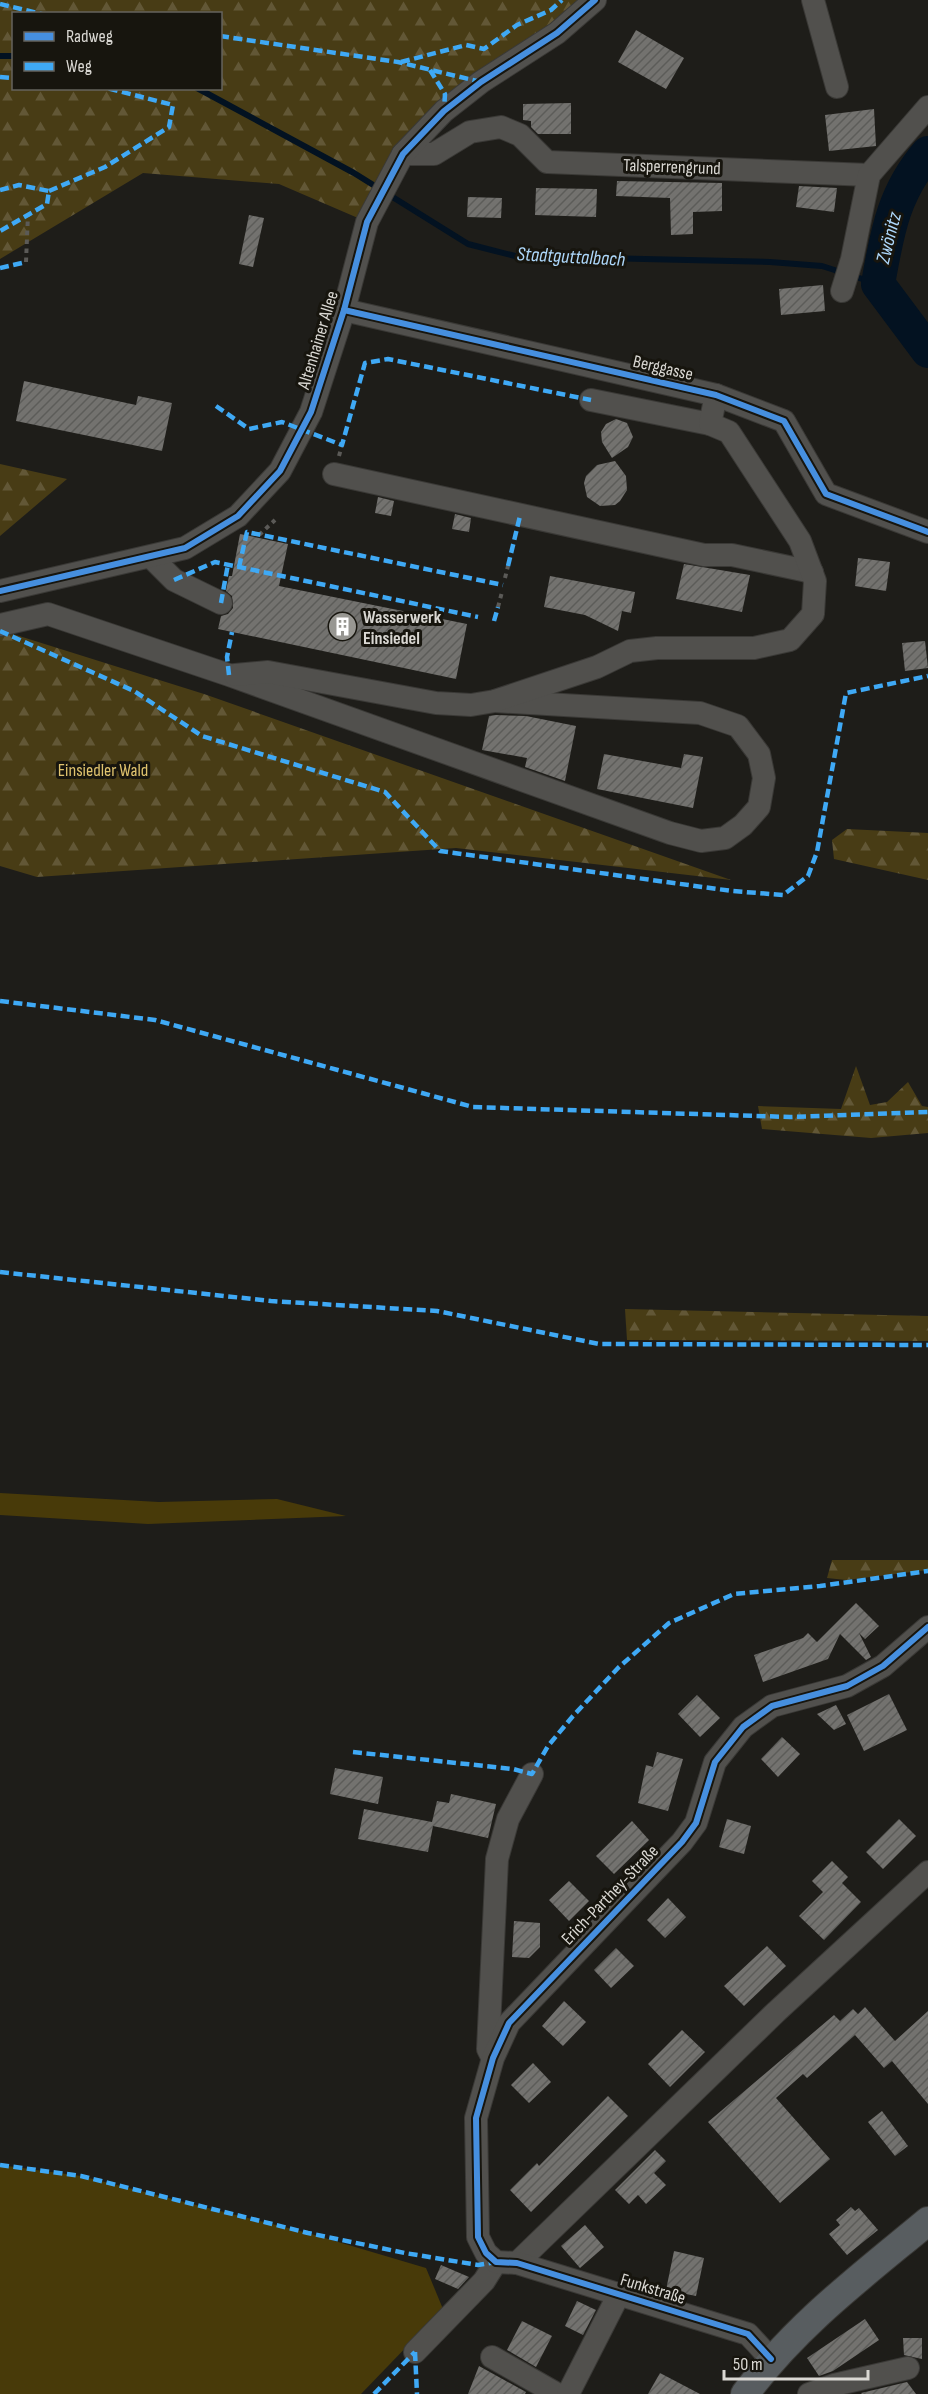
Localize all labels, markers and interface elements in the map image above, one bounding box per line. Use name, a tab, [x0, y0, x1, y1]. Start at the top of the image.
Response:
legend	[12, 12, 222, 90]
text: Radweg	[66, 26, 113, 47]
text: Weg	[66, 56, 92, 77]
street label: Talsperrengrund	[623, 155, 721, 179]
water label: Zwönitz	[871, 209, 907, 267]
water label: Stadtguttalbach	[516, 242, 626, 272]
street label: Altenhainer Allee	[293, 288, 343, 393]
street label: Berggasse	[631, 351, 695, 385]
place label: Wasserwerk Einsiedel	[363, 607, 442, 649]
building icon: Wasserwerk Einsiedel	[326, 611, 358, 643]
park label: Einsiedler Wald	[58, 760, 148, 781]
street label: Erich-Parthey-Straße	[557, 1841, 663, 1949]
street label: Funkstraße	[618, 2269, 688, 2309]
scale bar	[724, 2343, 868, 2381]
text: 50 m	[733, 2354, 763, 2375]

